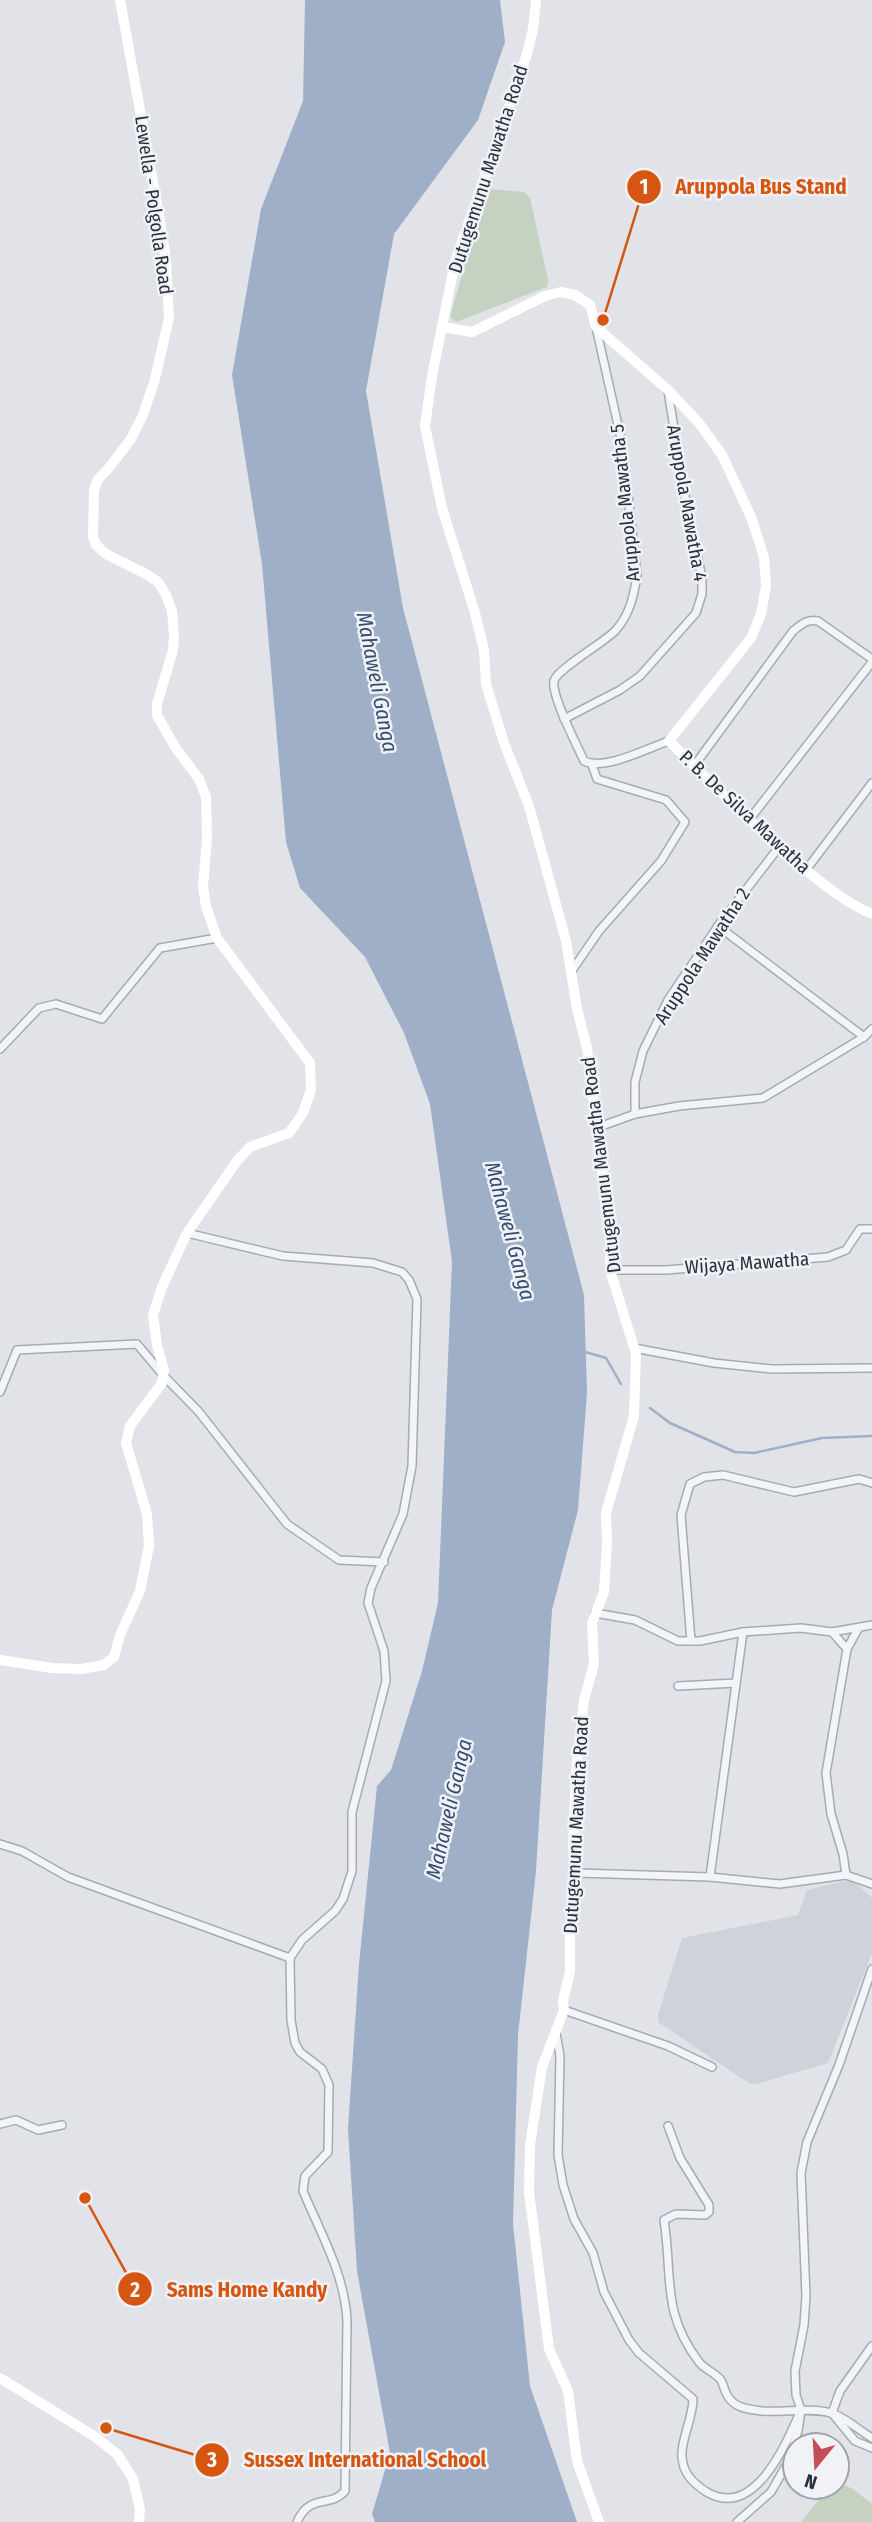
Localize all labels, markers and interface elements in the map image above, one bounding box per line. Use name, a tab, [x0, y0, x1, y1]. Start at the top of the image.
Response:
street label: Dutugemunu Mawatha Road	[443, 62, 533, 276]
street label: Lewella - Polgolla Road	[130, 114, 178, 296]
callout: Aruppola Bus Stand	[627, 166, 861, 208]
text: 1	[640, 174, 648, 200]
text: Aruppola Bus Stand	[674, 174, 847, 200]
street label: Aruppola Mawatha 5	[605, 423, 645, 583]
street label: Aruppola Mawatha 4	[662, 423, 712, 583]
water label: Mahaweli Ganga	[351, 610, 403, 754]
street label: P. B. De Silva Mawatha	[675, 745, 815, 879]
street label: Aruppola Mawatha 2	[649, 883, 755, 1029]
street label: Dutugemunu Mawatha Road	[576, 1056, 626, 1274]
water label: Mahaweli Ganga	[479, 1159, 541, 1303]
street label: Wijaya Mawatha	[684, 1247, 810, 1279]
street label: Dutugemunu Mawatha Road	[559, 1716, 593, 1934]
water label: Mahaweli Ganga	[420, 1737, 478, 1881]
callout: Sams Home Kandy	[117, 2268, 341, 2310]
text: 2	[129, 2277, 140, 2303]
text: Sams Home Kandy	[167, 2277, 328, 2303]
north arrow	[781, 2431, 851, 2501]
callout: Sussex International School	[195, 2439, 500, 2481]
text: 3	[206, 2447, 217, 2473]
text: Sussex International School	[244, 2447, 487, 2473]
text: N	[802, 2469, 820, 2494]

